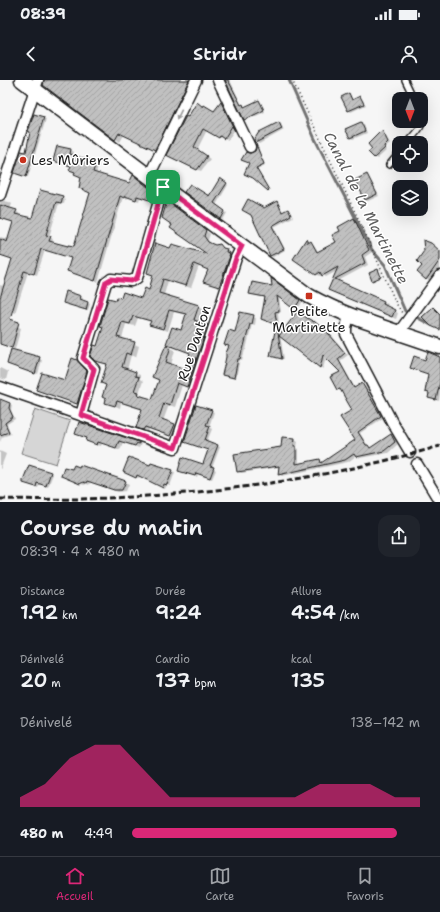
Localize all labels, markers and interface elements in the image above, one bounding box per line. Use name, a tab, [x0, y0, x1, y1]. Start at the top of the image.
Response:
text: 08:39	[20, 4, 66, 24]
text: Stridr	[193, 42, 247, 66]
icon: back	[20, 43, 42, 65]
icon: person	[398, 43, 420, 65]
north arrow	[392, 92, 428, 128]
map controls	[392, 92, 428, 216]
one-way arrow	[175, 109, 182, 121]
water label: Canal de la Martinette	[319, 128, 413, 288]
button: locate	[392, 136, 428, 172]
place label: Les Mûriers	[31, 151, 110, 169]
marker: Les Mûriers	[18, 155, 28, 165]
pin	[146, 170, 180, 204]
icon: arrive	[152, 176, 174, 198]
button: layers	[392, 180, 428, 216]
marker: Petite Martinette	[304, 291, 314, 301]
street label: Rue Danton	[173, 302, 215, 383]
place label: Petite Martinette	[272, 302, 346, 336]
text: Course du matin	[20, 513, 203, 542]
button: share	[378, 515, 420, 557]
text: 08:39 · 4 × 480 m	[20, 543, 140, 560]
text: Distance	[20, 584, 65, 599]
text: Durée	[155, 584, 186, 599]
text: Allure	[291, 584, 322, 599]
text: 1.92	[20, 599, 58, 625]
text: 9:24	[155, 599, 201, 625]
text: 4:54	[291, 599, 336, 625]
text: km	[58, 608, 78, 623]
text: /km	[336, 608, 359, 623]
text: Dénivelé	[20, 652, 64, 667]
text: Cardio	[155, 652, 190, 667]
text: kcal	[291, 652, 312, 667]
text: 20	[20, 667, 48, 693]
text: 137	[155, 667, 190, 693]
text: 135	[291, 667, 325, 693]
text: m	[48, 676, 61, 691]
text: bpm	[190, 676, 216, 691]
text: Dénivelé	[20, 714, 72, 731]
text: 138–142 m	[350, 714, 420, 731]
text: 480 m	[20, 825, 63, 842]
text: 4:49	[84, 825, 113, 842]
tab: Accueil	[56, 865, 93, 904]
tab: Carte	[205, 865, 234, 904]
tab: Favoris	[346, 865, 384, 904]

